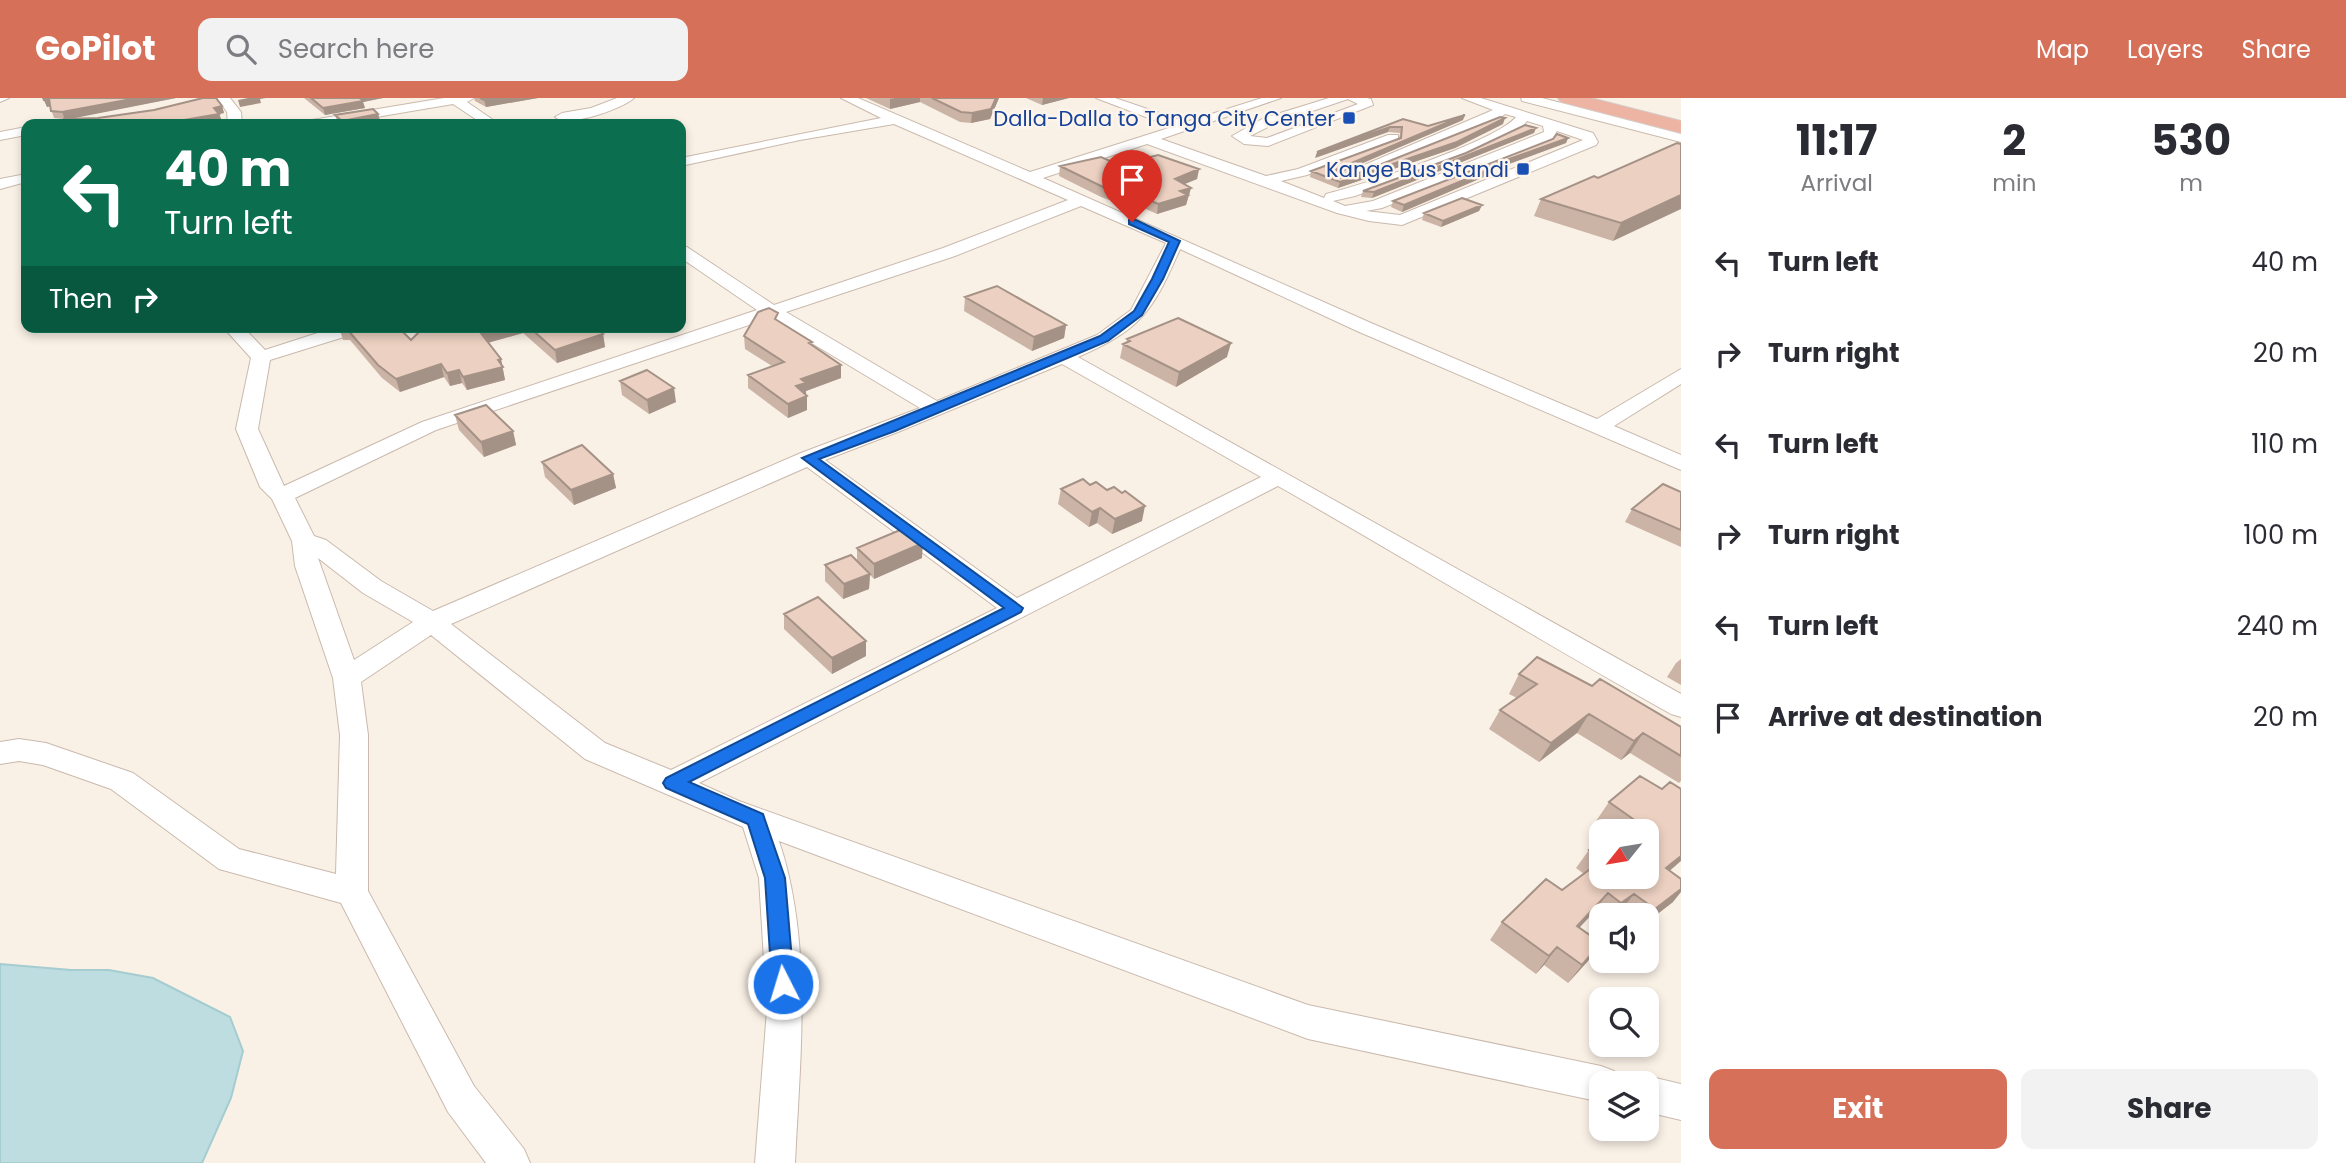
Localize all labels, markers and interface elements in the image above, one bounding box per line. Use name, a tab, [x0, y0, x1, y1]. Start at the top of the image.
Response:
search box	[198, 18, 688, 81]
text: GoPilot	[35, 25, 156, 72]
icon: search	[222, 30, 260, 68]
text: Search here	[278, 31, 434, 67]
text: Map	[2036, 33, 2089, 66]
text: Layers	[2127, 33, 2203, 66]
text: Share	[2241, 33, 2311, 66]
place label: Dalla-Dalla to Tanga City Center	[993, 104, 1335, 133]
marker: Dalla-Dalla to Tanga City Center	[1341, 110, 1357, 126]
text: 11:17	[1796, 111, 1878, 170]
text: 2	[2002, 111, 2026, 170]
text: 530	[2151, 111, 2231, 170]
text: 40 m	[164, 135, 291, 203]
icon: left	[49, 147, 140, 238]
pin	[1102, 150, 1162, 222]
place label: Kange Bus Standi	[1326, 155, 1509, 184]
icon: arrive	[1113, 161, 1151, 199]
marker: Kange Bus Standi	[1515, 161, 1531, 177]
text: Arrival	[1800, 167, 1873, 199]
text: min	[1992, 167, 2036, 199]
text: m	[2179, 167, 2203, 199]
text: Turn left	[164, 200, 293, 245]
icon: left	[1709, 244, 1747, 282]
text: Turn left	[1768, 244, 1879, 280]
text: 40 m	[2252, 244, 2318, 280]
icon: right	[126, 280, 164, 318]
text: Then	[49, 281, 112, 317]
icon: right	[1709, 335, 1747, 373]
text: Turn right	[1768, 335, 1900, 371]
text: 20 m	[2253, 335, 2318, 371]
icon: left	[1709, 426, 1747, 464]
text: Turn left	[1768, 426, 1879, 462]
text: 110 m	[2251, 426, 2318, 462]
icon: right	[1709, 517, 1747, 555]
text: Turn right	[1768, 517, 1900, 553]
text: 100 m	[2243, 517, 2318, 553]
icon: left	[1709, 608, 1747, 646]
text: Turn left	[1768, 608, 1879, 644]
text: 240 m	[2237, 608, 2318, 644]
icon: arrive	[1709, 699, 1747, 737]
text: Arrive at destination	[1768, 699, 2043, 735]
text: 20 m	[2253, 699, 2318, 735]
north arrow	[1589, 819, 1659, 889]
map controls	[1589, 819, 1659, 1141]
button: sound	[1589, 903, 1659, 973]
position arrow	[746, 947, 820, 1021]
button: search	[1589, 987, 1659, 1057]
button: Exit	[1709, 1069, 2007, 1149]
button: Share	[2021, 1069, 2318, 1149]
button: layers	[1589, 1071, 1659, 1141]

